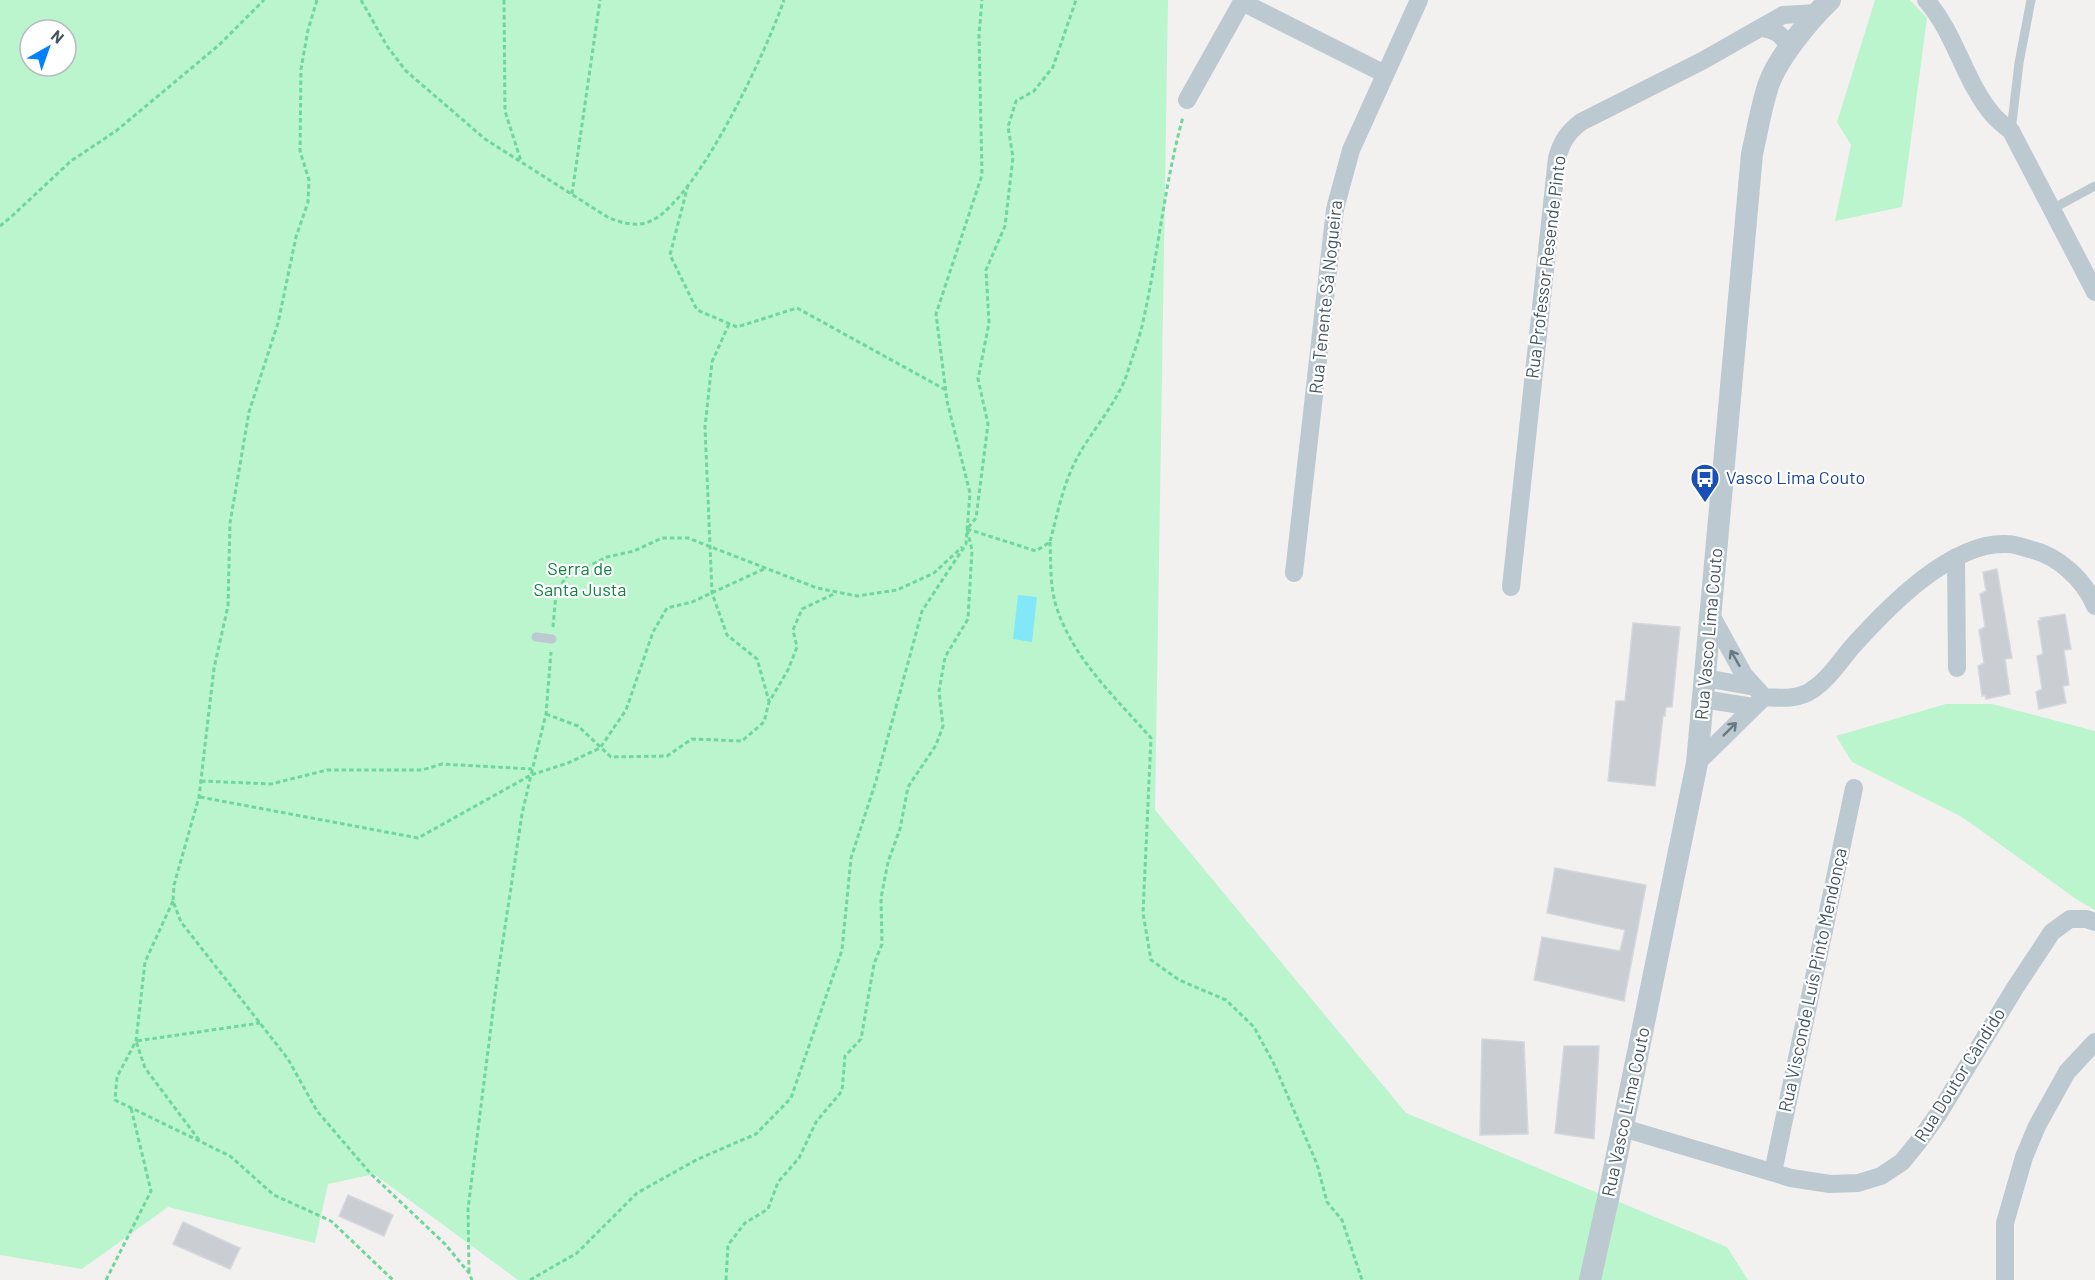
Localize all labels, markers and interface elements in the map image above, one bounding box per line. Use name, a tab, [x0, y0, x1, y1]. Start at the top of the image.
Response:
north arrow	[18, 18, 78, 78]
text: N	[48, 25, 68, 47]
street label: Rua Professor Resende Pinto	[1520, 154, 1570, 380]
street label: Rua Tenente Sá Nogueira	[1304, 199, 1346, 395]
bus stop icon: Vasco Lima Couto	[1689, 462, 1721, 504]
place label: Vasco Lima Couto	[1726, 466, 1865, 488]
street label: Rua Vasco Lima Couto	[1690, 547, 1726, 721]
park label: Serra de Santa Justa	[533, 557, 627, 600]
one-way arrow	[1728, 650, 1740, 667]
one-way arrow	[1722, 722, 1737, 737]
street label: Rua Visconde Luís Pinto Mendonça	[1773, 846, 1851, 1114]
street label: Rua Doutor Cândido	[1909, 1003, 2009, 1146]
street label: Rua Vasco Lima Couto	[1596, 1025, 1654, 1199]

